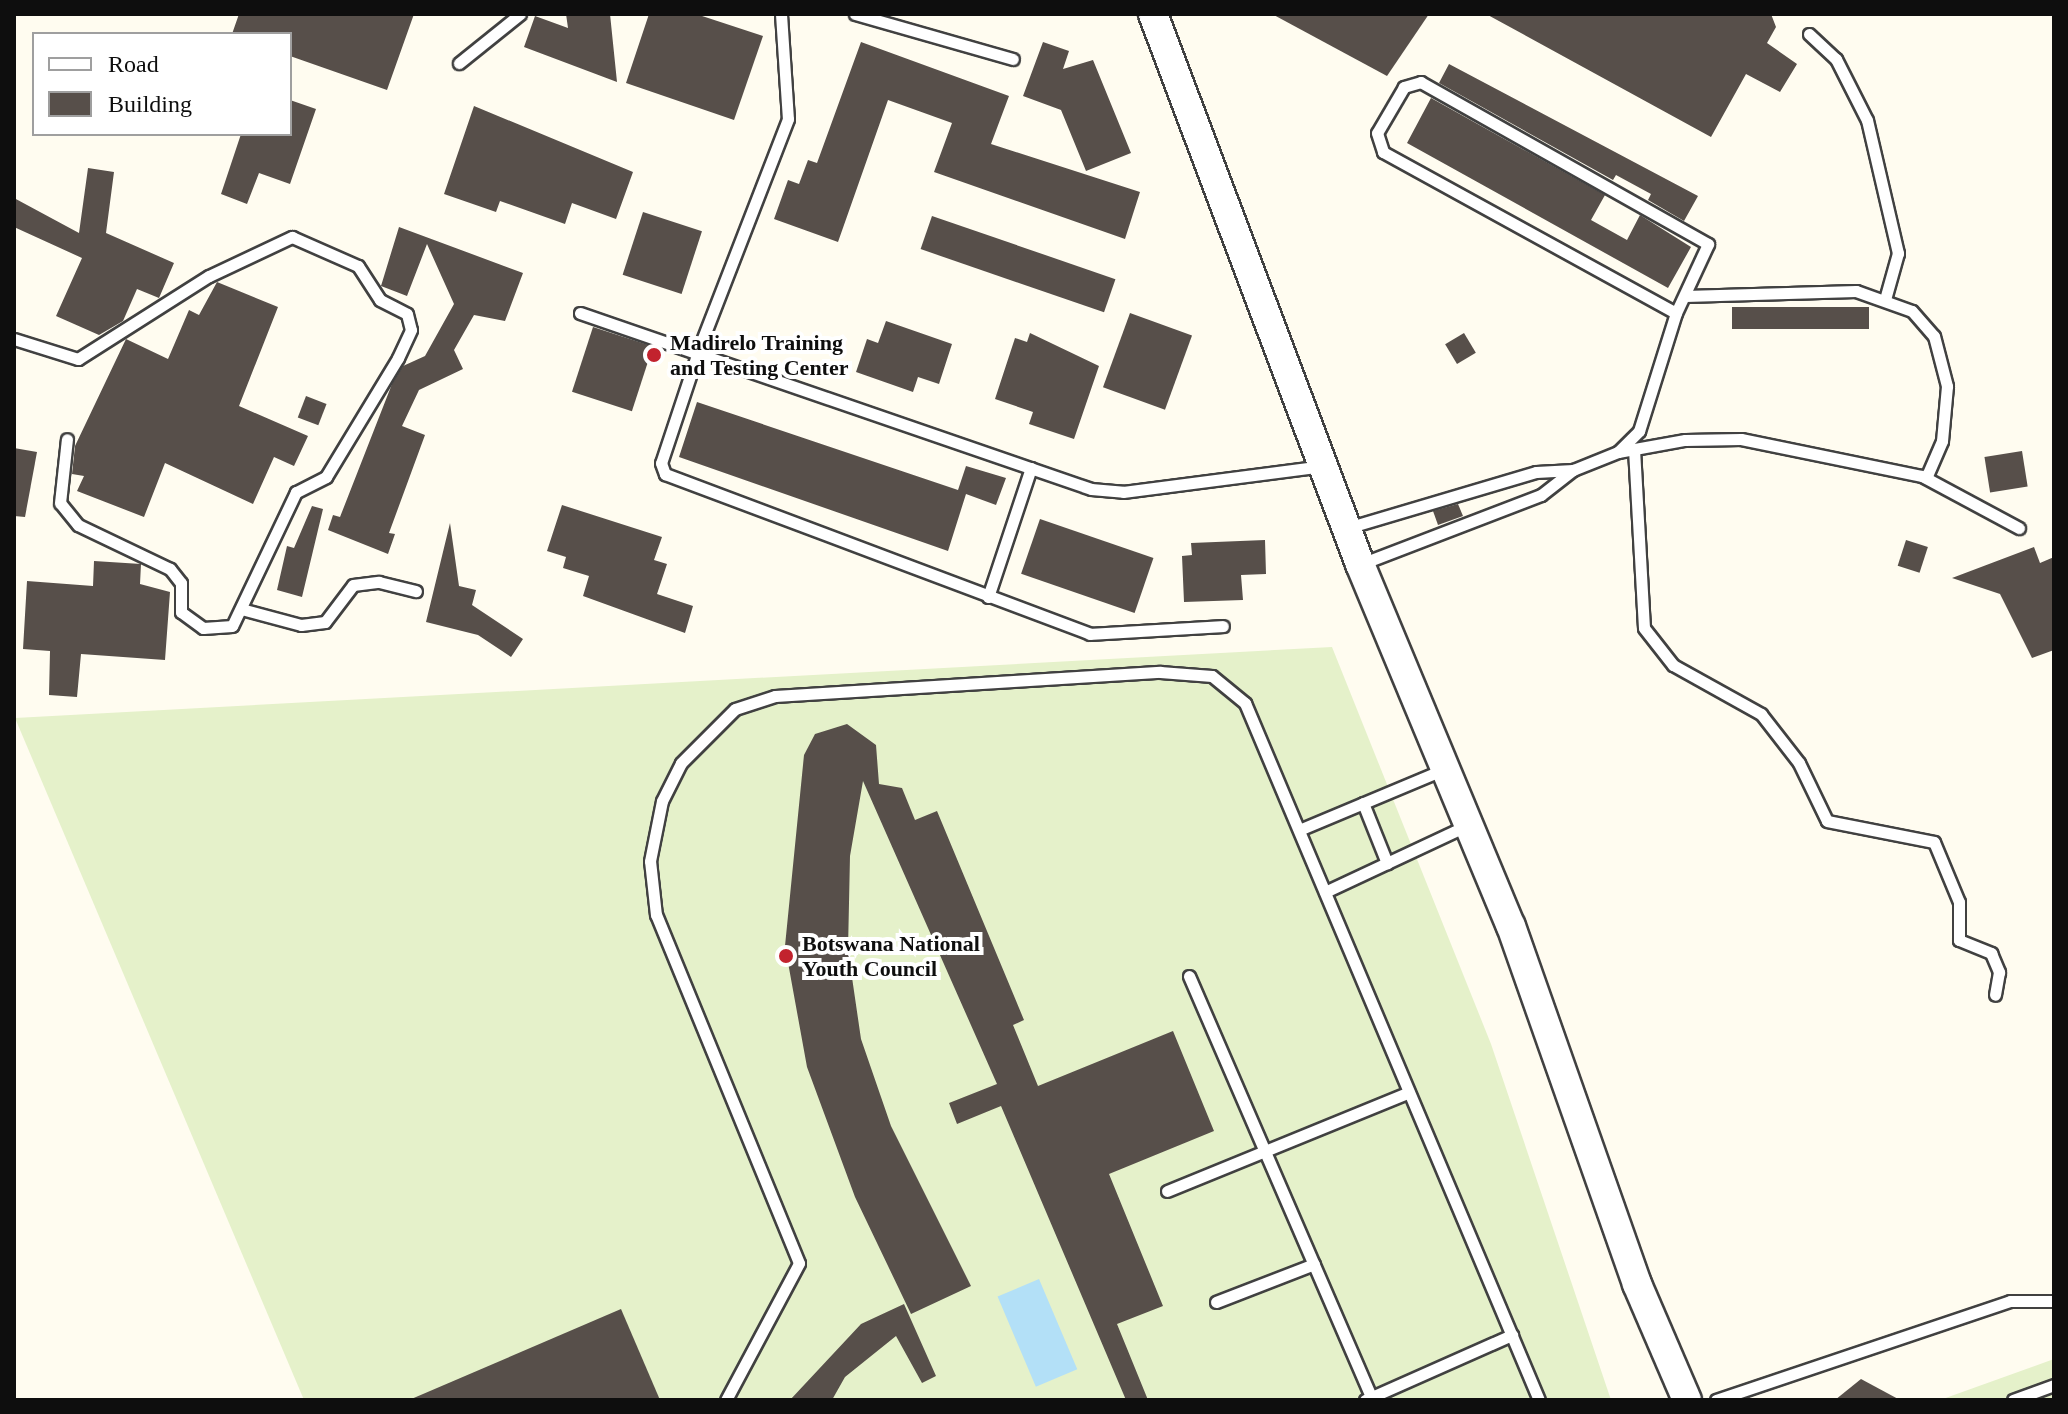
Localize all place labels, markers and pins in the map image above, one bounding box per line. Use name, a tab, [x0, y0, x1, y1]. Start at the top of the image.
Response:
place label: Madirelo Training and Testing Center	[670, 329, 849, 380]
marker: Madirelo Training and Testing Center	[645, 346, 663, 364]
place label: Botswana National Youth Council	[802, 930, 980, 982]
marker: Botswana National Youth Council	[777, 947, 795, 965]

